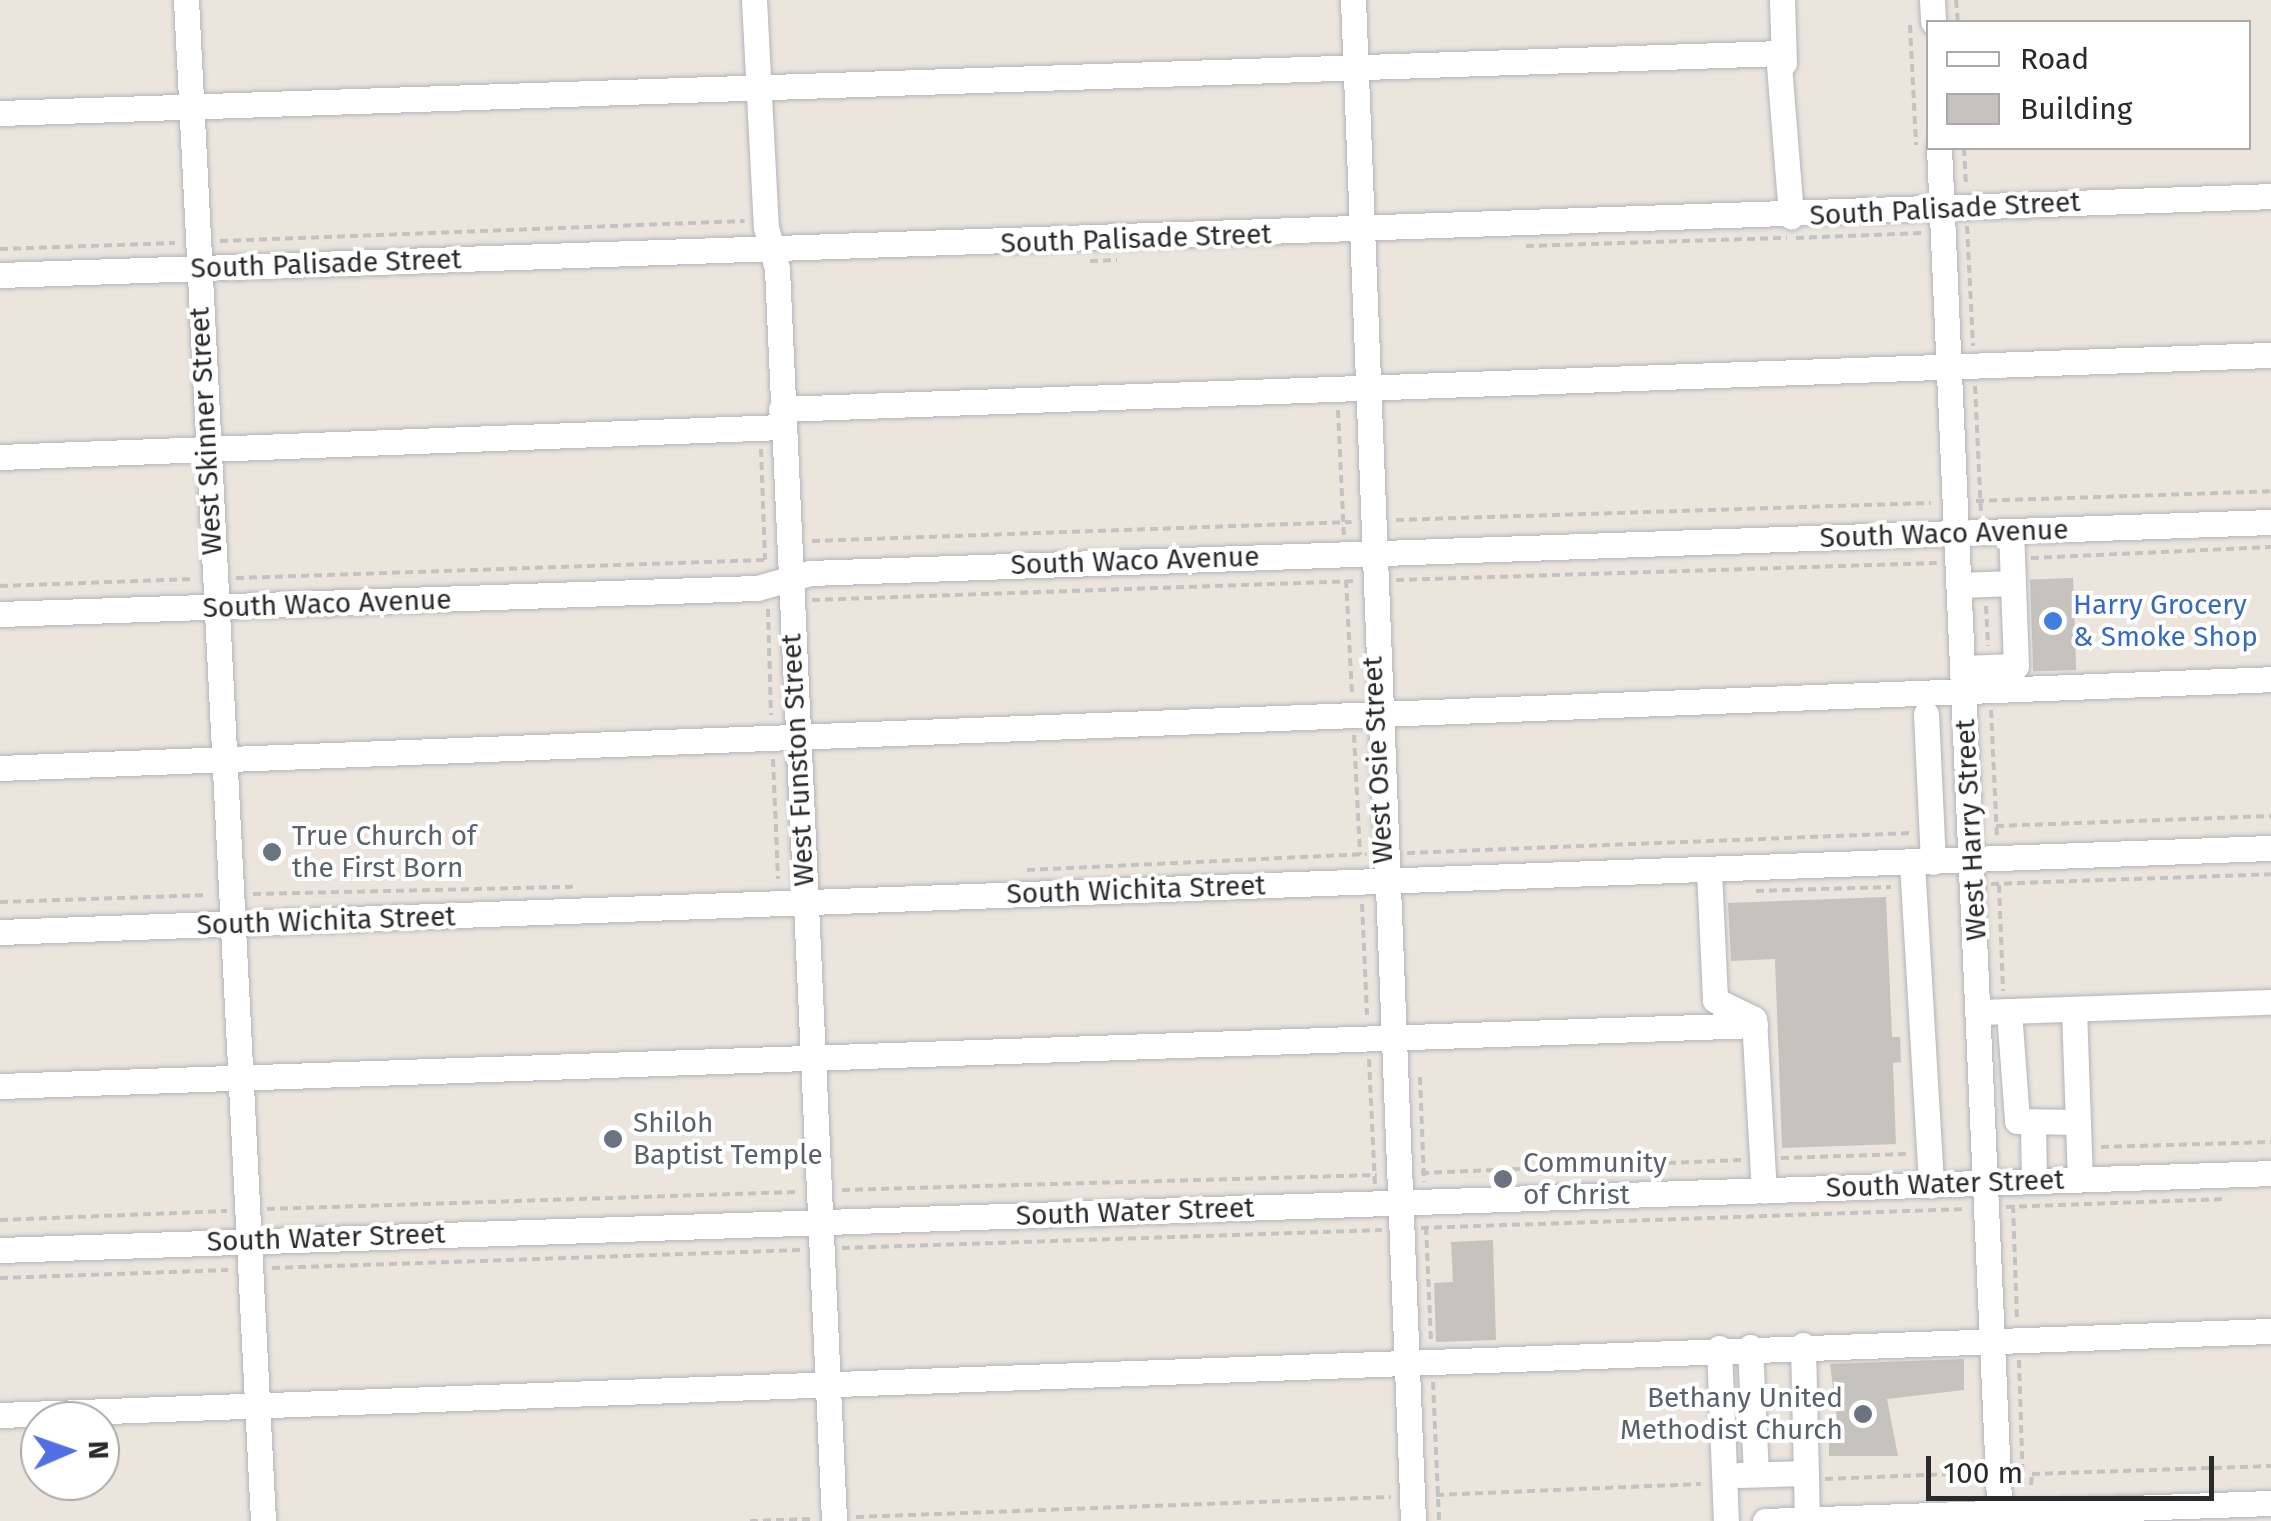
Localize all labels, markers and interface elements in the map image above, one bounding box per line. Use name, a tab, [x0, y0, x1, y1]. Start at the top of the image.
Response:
legend	[1926, 20, 2251, 150]
text: Road	[2020, 41, 2089, 77]
text: Building	[2020, 91, 2132, 127]
street label: South Palisade Street	[1809, 185, 2081, 233]
street label: South Palisade Street	[1000, 217, 1272, 261]
street label: South Palisade Street	[190, 242, 462, 286]
street label: West Skinner Street	[183, 306, 229, 556]
street label: South Waco Avenue	[1819, 513, 2069, 555]
street label: South Waco Avenue	[1010, 540, 1260, 582]
street label: South Waco Avenue	[202, 583, 452, 625]
place label: Harry Grocery & Smoke Shop	[2073, 588, 2258, 654]
marker: Harry Grocery & Smoke Shop	[2042, 610, 2064, 632]
street label: West Funston Street	[775, 633, 821, 887]
street label: West Osie Street	[1356, 655, 1400, 865]
street label: West Harry Street	[1948, 718, 1994, 942]
place label: True Church of the First Born	[292, 819, 476, 885]
marker: True Church of the First Born	[261, 841, 283, 863]
street label: South Wichita Street	[1006, 869, 1266, 911]
street label: South Wichita Street	[196, 900, 456, 942]
place label: Shiloh Baptist Temple	[633, 1106, 823, 1172]
marker: Shiloh Baptist Temple	[602, 1128, 624, 1150]
place label: Community of Christ	[1523, 1146, 1667, 1212]
street label: South Water Street	[1825, 1163, 2065, 1205]
marker: Community of Christ	[1492, 1168, 1514, 1190]
street label: South Water Street	[1015, 1191, 1255, 1233]
street label: South Water Street	[206, 1217, 446, 1259]
place label: Bethany United Methodist Church	[1620, 1381, 1843, 1447]
north arrow	[20, 1401, 120, 1501]
marker: Bethany United Methodist Church	[1852, 1403, 1874, 1425]
scale bar	[1931, 1436, 2218, 1498]
text: N	[82, 1440, 115, 1460]
text: 100 m	[1943, 1455, 2023, 1491]

